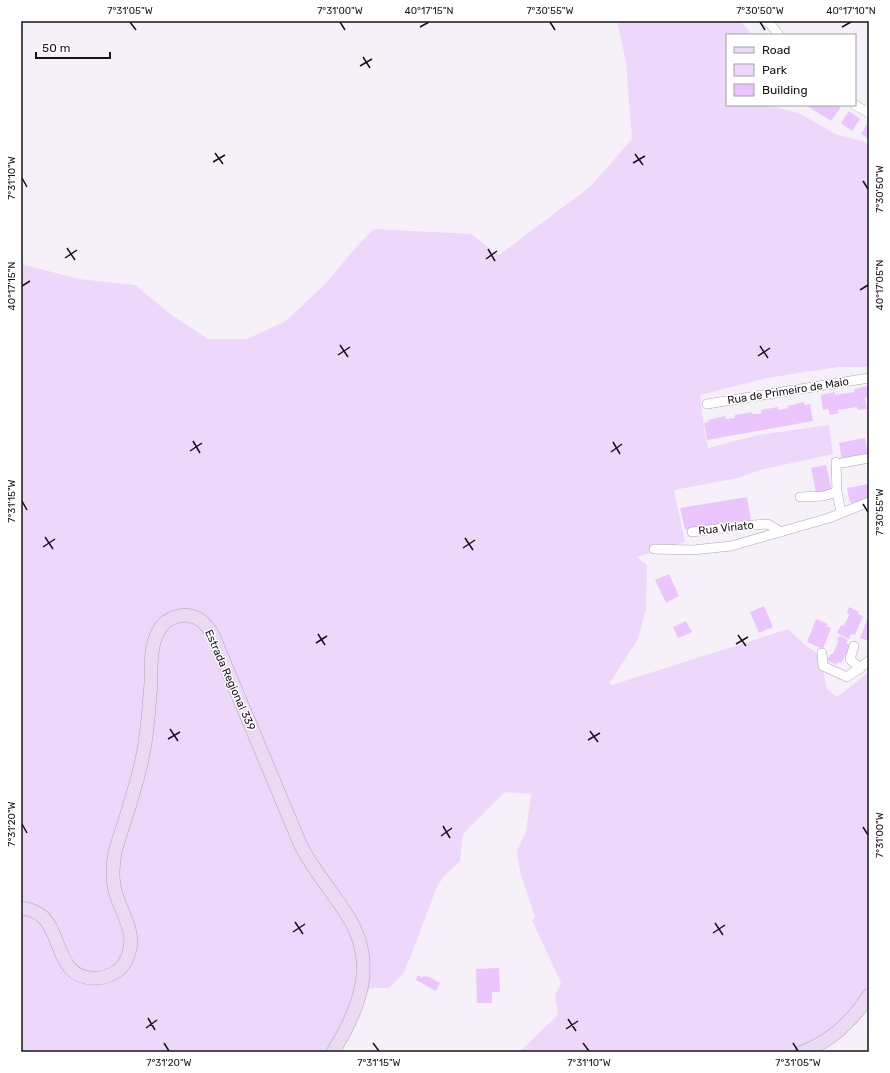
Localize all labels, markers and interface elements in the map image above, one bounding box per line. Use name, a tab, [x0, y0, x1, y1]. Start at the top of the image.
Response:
text: 7°31'05"W	[107, 5, 153, 17]
text: 7°31'00"W	[317, 5, 363, 17]
text: 40°17'15"N	[405, 5, 454, 17]
text: 7°30'55"W	[526, 5, 574, 17]
text: 7°30'50"W	[736, 5, 784, 17]
text: 40°17'10"N	[826, 5, 876, 17]
scale bar	[36, 34, 110, 60]
legend	[726, 34, 856, 106]
text: 50 m	[42, 41, 70, 55]
text: Road	[762, 43, 790, 57]
text: Park	[762, 63, 788, 77]
text: Building	[762, 83, 808, 97]
text: 7°31'10"W	[6, 156, 18, 200]
text: 7°30'50"W	[874, 165, 886, 213]
text: 40°17'05"N	[874, 259, 886, 311]
text: 40°17'15"N	[6, 261, 18, 310]
street label: Rua de Primeiro de Maio	[726, 375, 850, 407]
text: 7°31'15"W	[6, 479, 18, 523]
text: 7°30'55"W	[874, 488, 886, 536]
street label: Rua Viriato	[698, 519, 754, 537]
street label: Estrada Regional 339	[202, 628, 258, 732]
text: 7°31'20"W	[6, 801, 18, 847]
text: 7°31'00"W	[874, 812, 886, 858]
text: 7°31'20"W	[146, 1057, 192, 1069]
text: 7°31'15"W	[357, 1057, 401, 1069]
text: 7°31'10"W	[567, 1057, 611, 1069]
text: 7°31'05"W	[775, 1057, 821, 1069]

